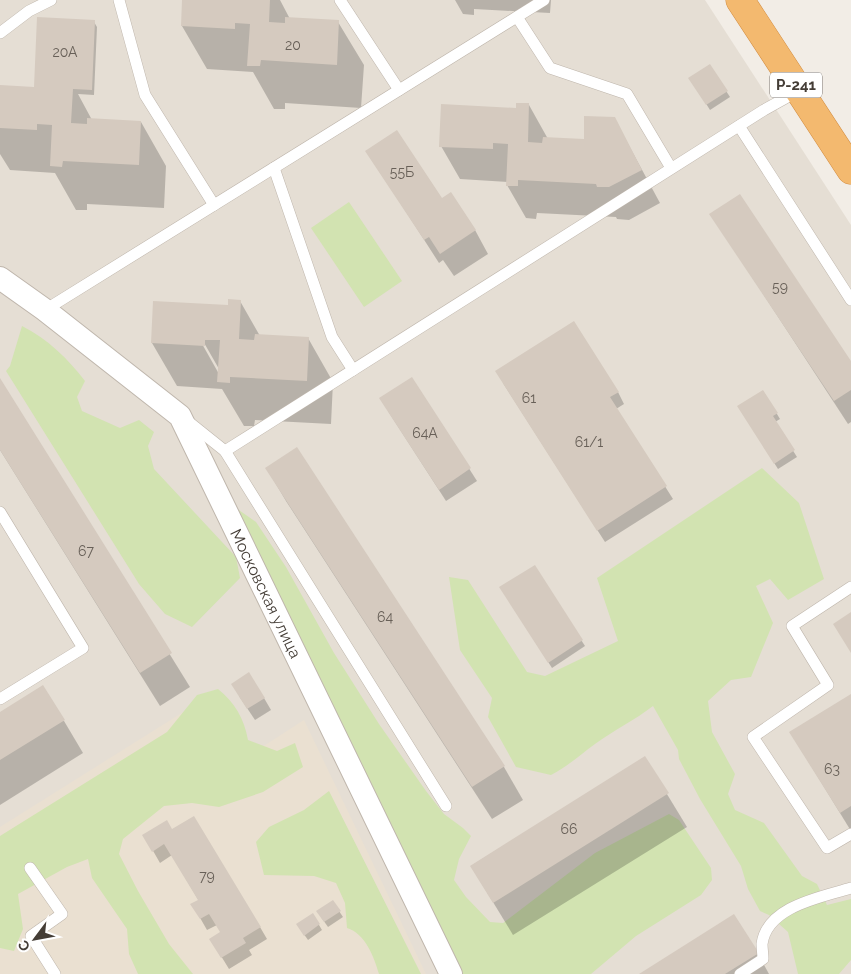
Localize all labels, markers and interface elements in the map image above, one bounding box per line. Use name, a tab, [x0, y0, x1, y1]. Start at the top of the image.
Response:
house number: 20	[285, 37, 301, 53]
house number: 20А	[52, 44, 78, 60]
road number: Р-241	[770, 72, 822, 98]
house number: 55Б	[390, 164, 414, 180]
house number: 59	[772, 279, 788, 295]
house number: 61	[522, 390, 536, 406]
house number: 64А	[412, 425, 438, 441]
house number: 61/1	[575, 434, 603, 450]
street label: Московская улица	[226, 526, 305, 661]
house number: 67	[78, 543, 94, 559]
house number: 64	[377, 609, 393, 625]
house number: 63	[824, 761, 840, 777]
house number: 66	[561, 821, 577, 837]
house number: 79	[199, 868, 215, 884]
north arrow	[10, 914, 60, 964]
text: С	[14, 937, 33, 954]

